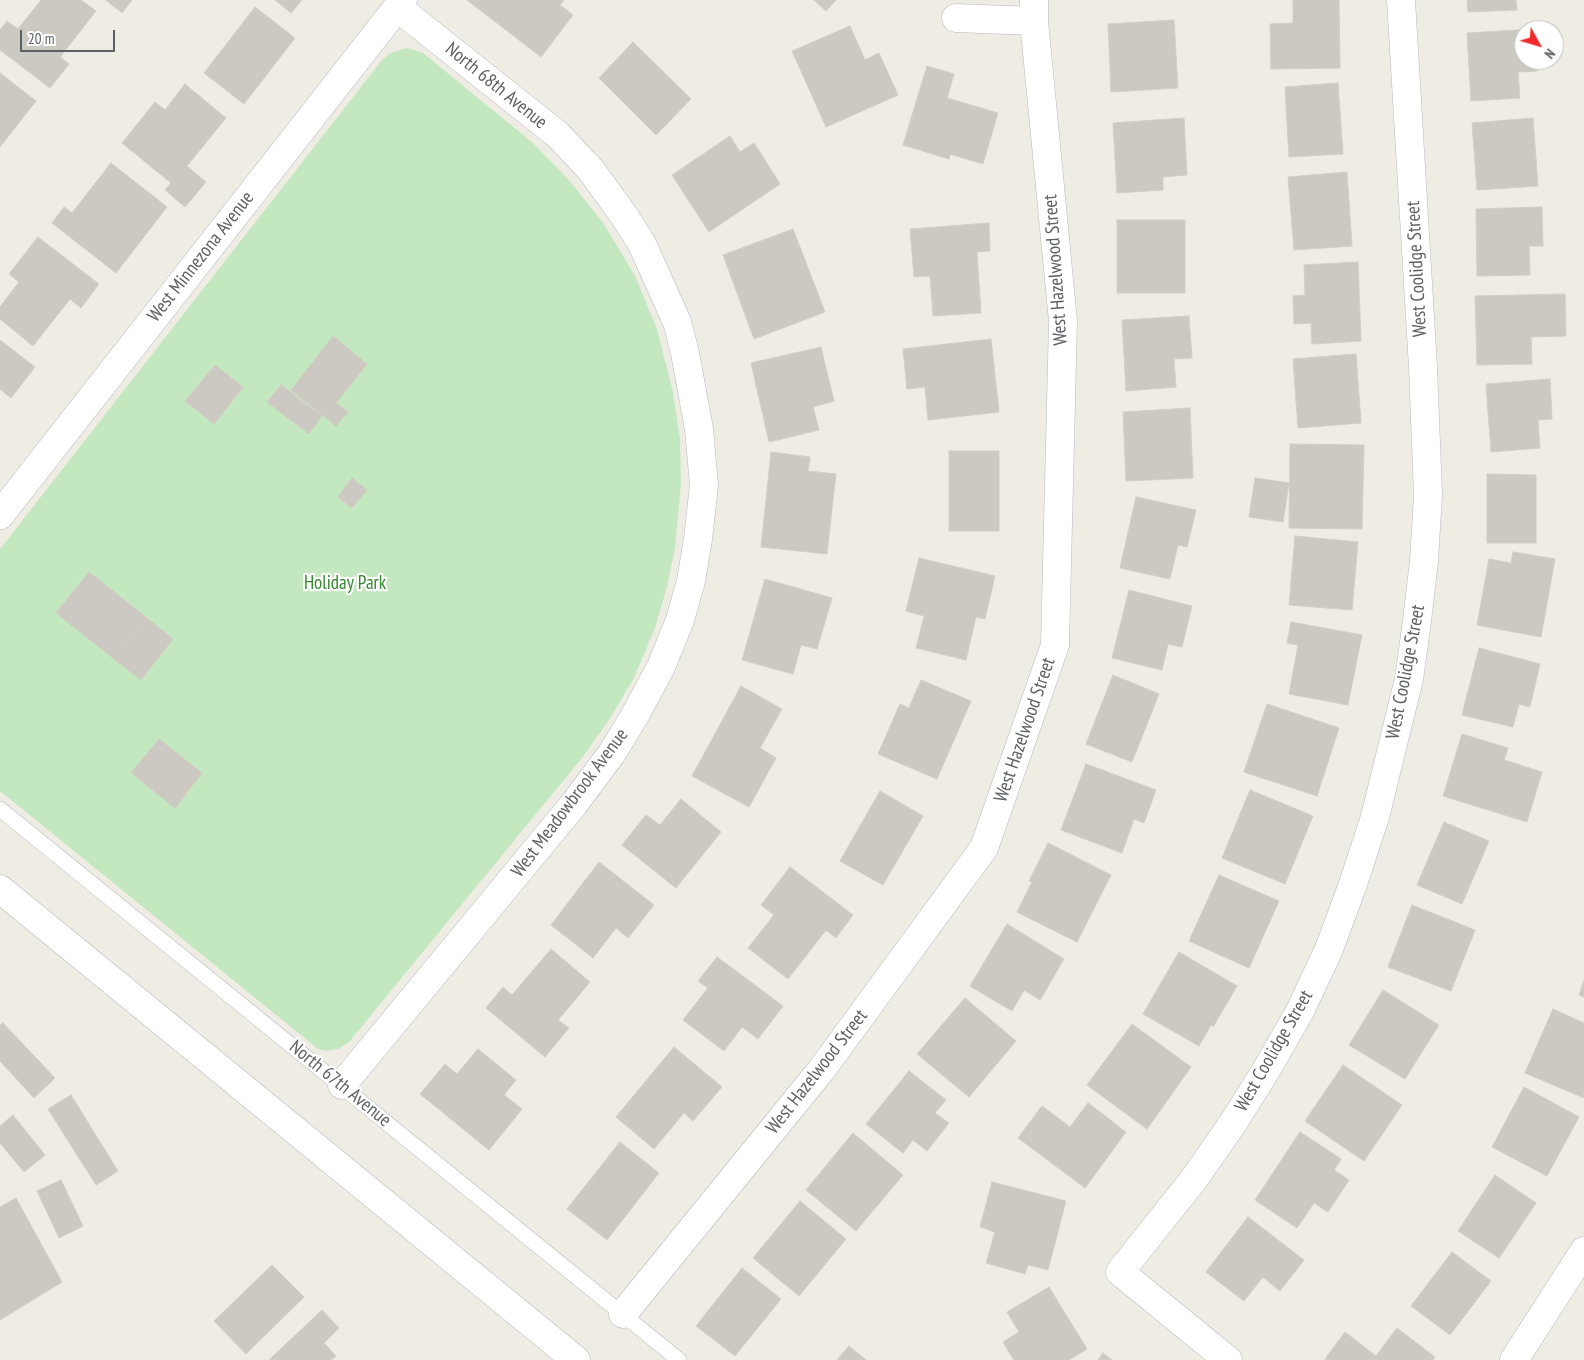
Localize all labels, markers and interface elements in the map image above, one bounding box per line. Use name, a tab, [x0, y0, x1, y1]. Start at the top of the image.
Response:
scale bar	[22, 20, 118, 52]
north arrow	[1514, 20, 1564, 70]
text: 20 m	[28, 29, 54, 48]
street label: North 68th Avenue	[440, 38, 552, 134]
text: N	[1541, 45, 1559, 62]
street label: West Minnezona Avenue	[143, 187, 259, 327]
street label: West Hazelwood Street	[1039, 194, 1073, 346]
street label: West Coolidge Street	[1402, 200, 1432, 338]
park label: Holiday Park	[304, 573, 386, 595]
street label: West Coolidge Street	[1382, 603, 1430, 741]
street label: West Hazelwood Street	[990, 655, 1060, 805]
street label: West Meadowbrook Avenue	[507, 724, 633, 882]
street label: West Coolidge Street	[1230, 986, 1318, 1116]
street label: West Hazelwood Street	[761, 1005, 873, 1139]
street label: North 67th Avenue	[285, 1036, 395, 1132]

